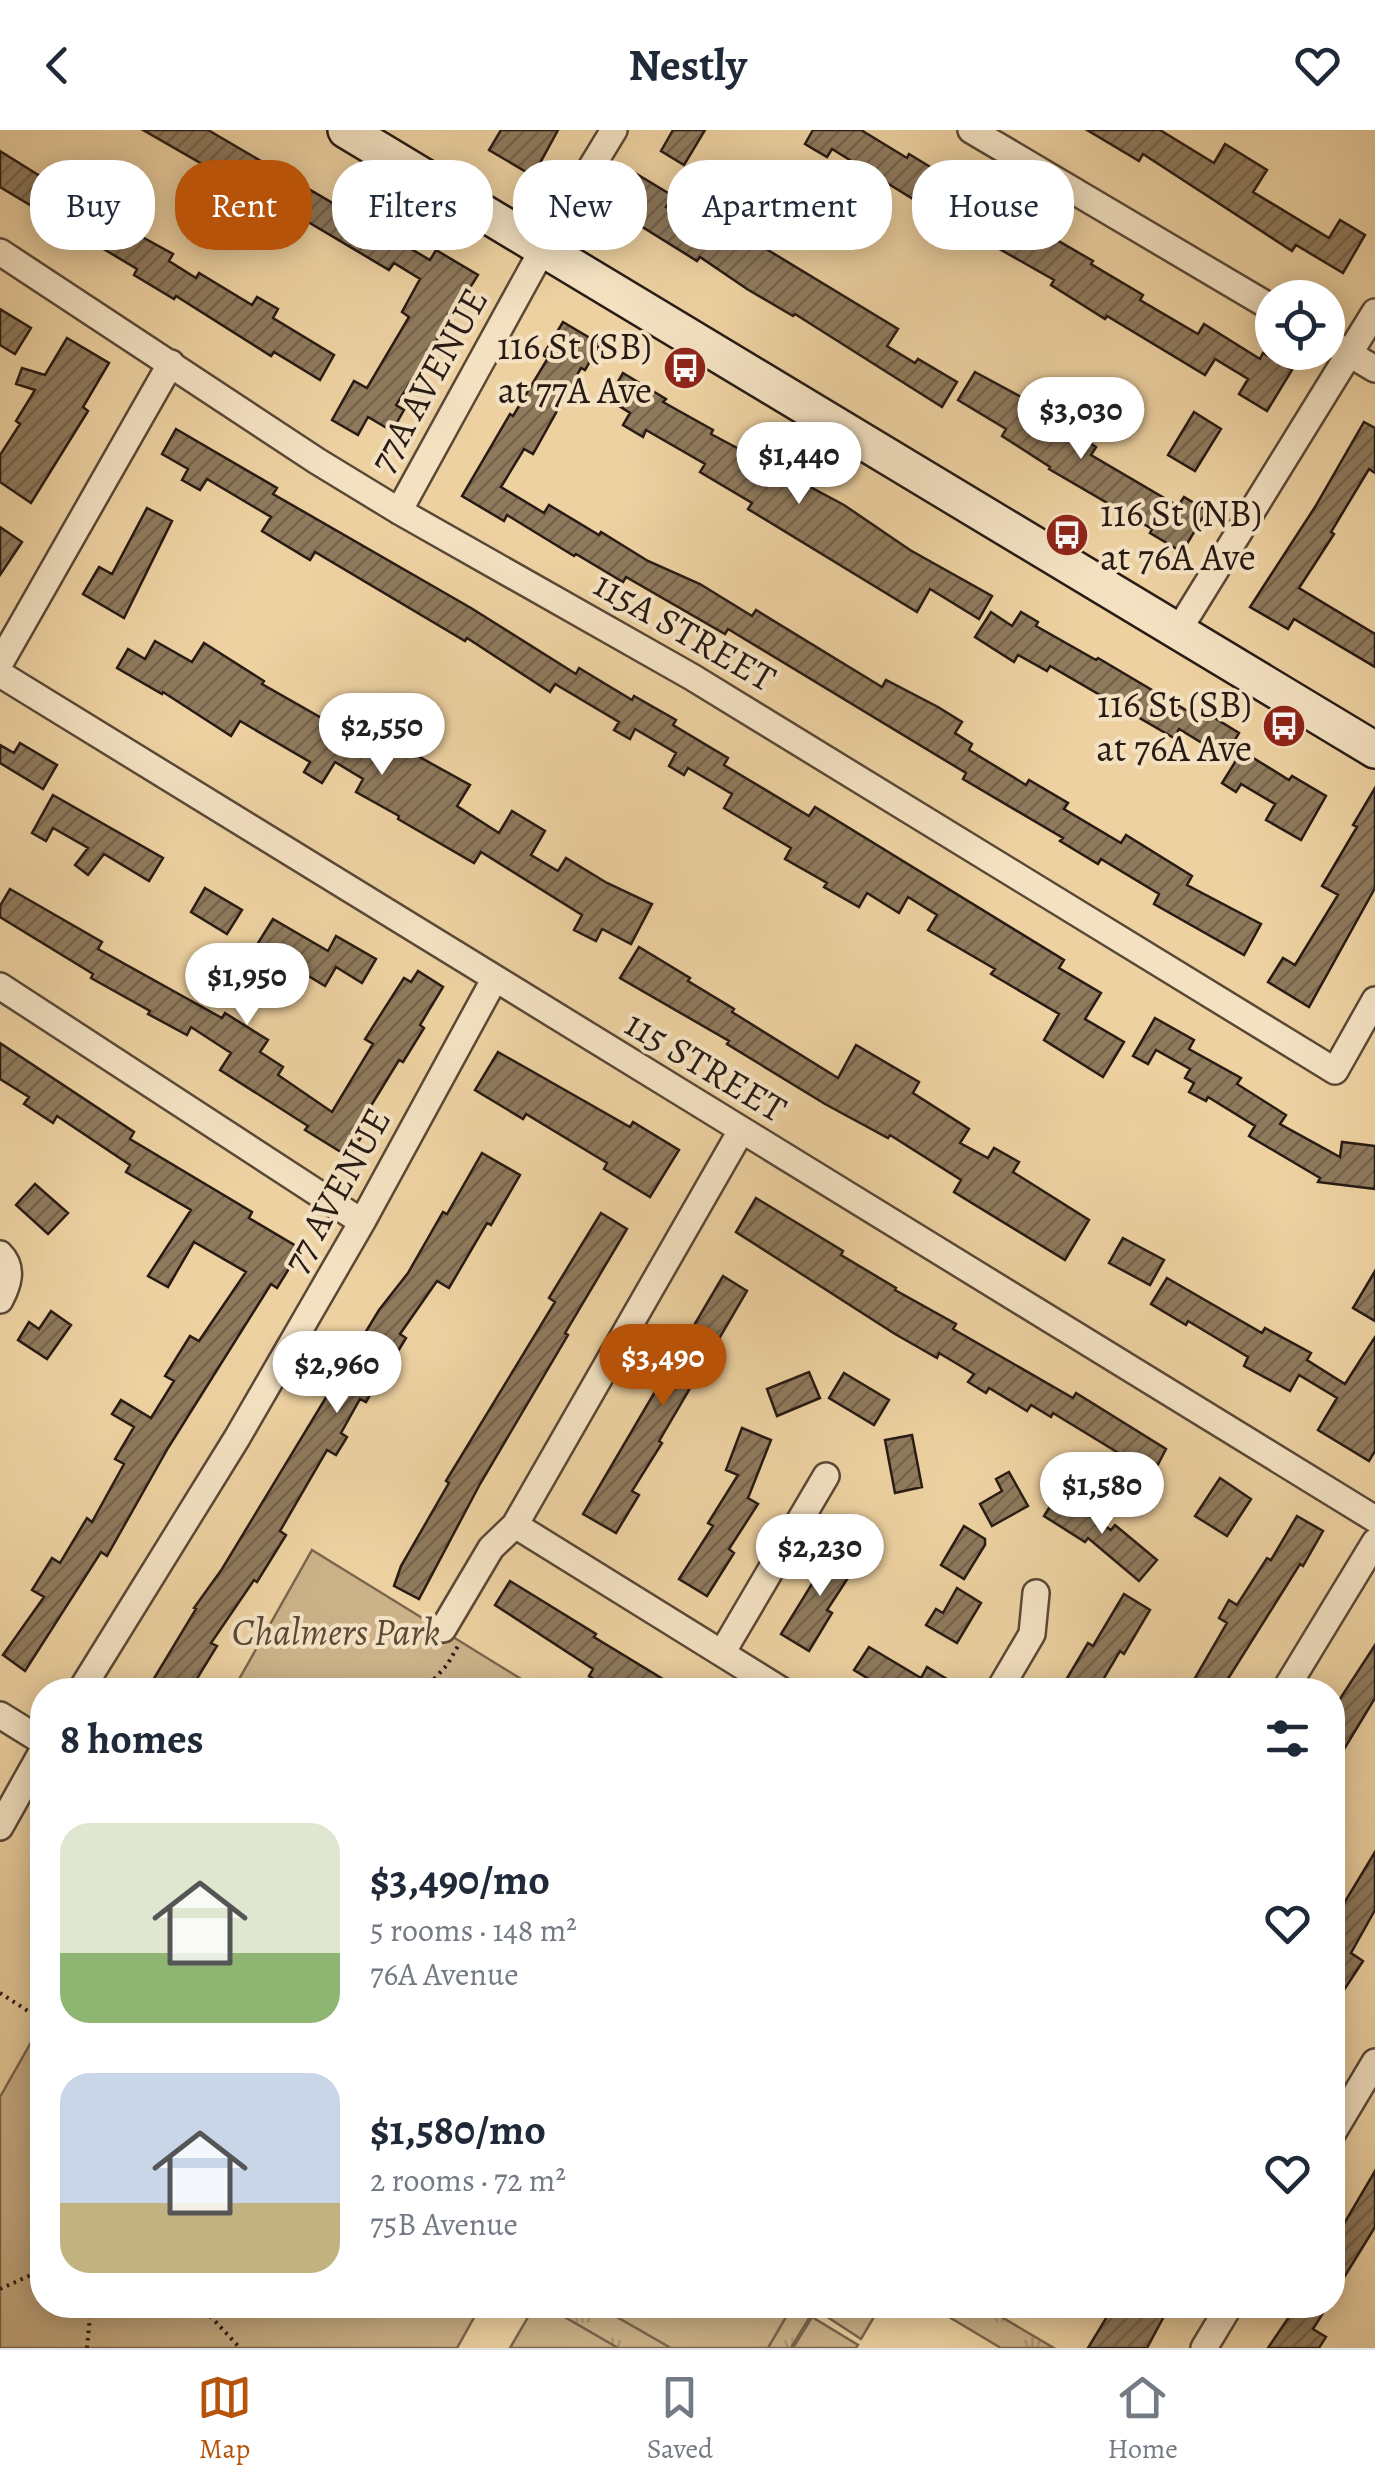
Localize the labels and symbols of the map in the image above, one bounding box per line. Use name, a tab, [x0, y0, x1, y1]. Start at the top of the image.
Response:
street label: 77A AVENUE	[356, 278, 500, 482]
place label: 116 St (SB) at 77A Ave	[497, 320, 652, 416]
bus stop icon: 116 St (SB) at 77A Ave	[662, 345, 708, 391]
pin: $3,030	[1000, 377, 1162, 462]
pin: $1,440	[718, 422, 880, 507]
place label: 116 St (NB) at 76A Ave	[1100, 487, 1262, 583]
bus stop icon: 116 St (NB) at 76A Ave	[1044, 512, 1090, 558]
street label: 115A STREET	[585, 558, 786, 704]
place label: 116 St (SB) at 76A Ave	[1096, 678, 1252, 774]
pin: $2,550	[301, 693, 463, 778]
bus stop icon: 116 St (SB) at 76A Ave	[1261, 703, 1307, 749]
pin: $1,950	[166, 943, 328, 1028]
street label: 115 STREET	[616, 997, 797, 1135]
street label: 77 AVENUE	[269, 1098, 403, 1282]
pin: $3,490	[582, 1324, 744, 1409]
pin: $2,960	[256, 1331, 418, 1416]
pin: $1,580	[1021, 1452, 1183, 1537]
pin: $2,230	[739, 1514, 901, 1599]
park label: Chalmers Park	[232, 1606, 440, 1658]

